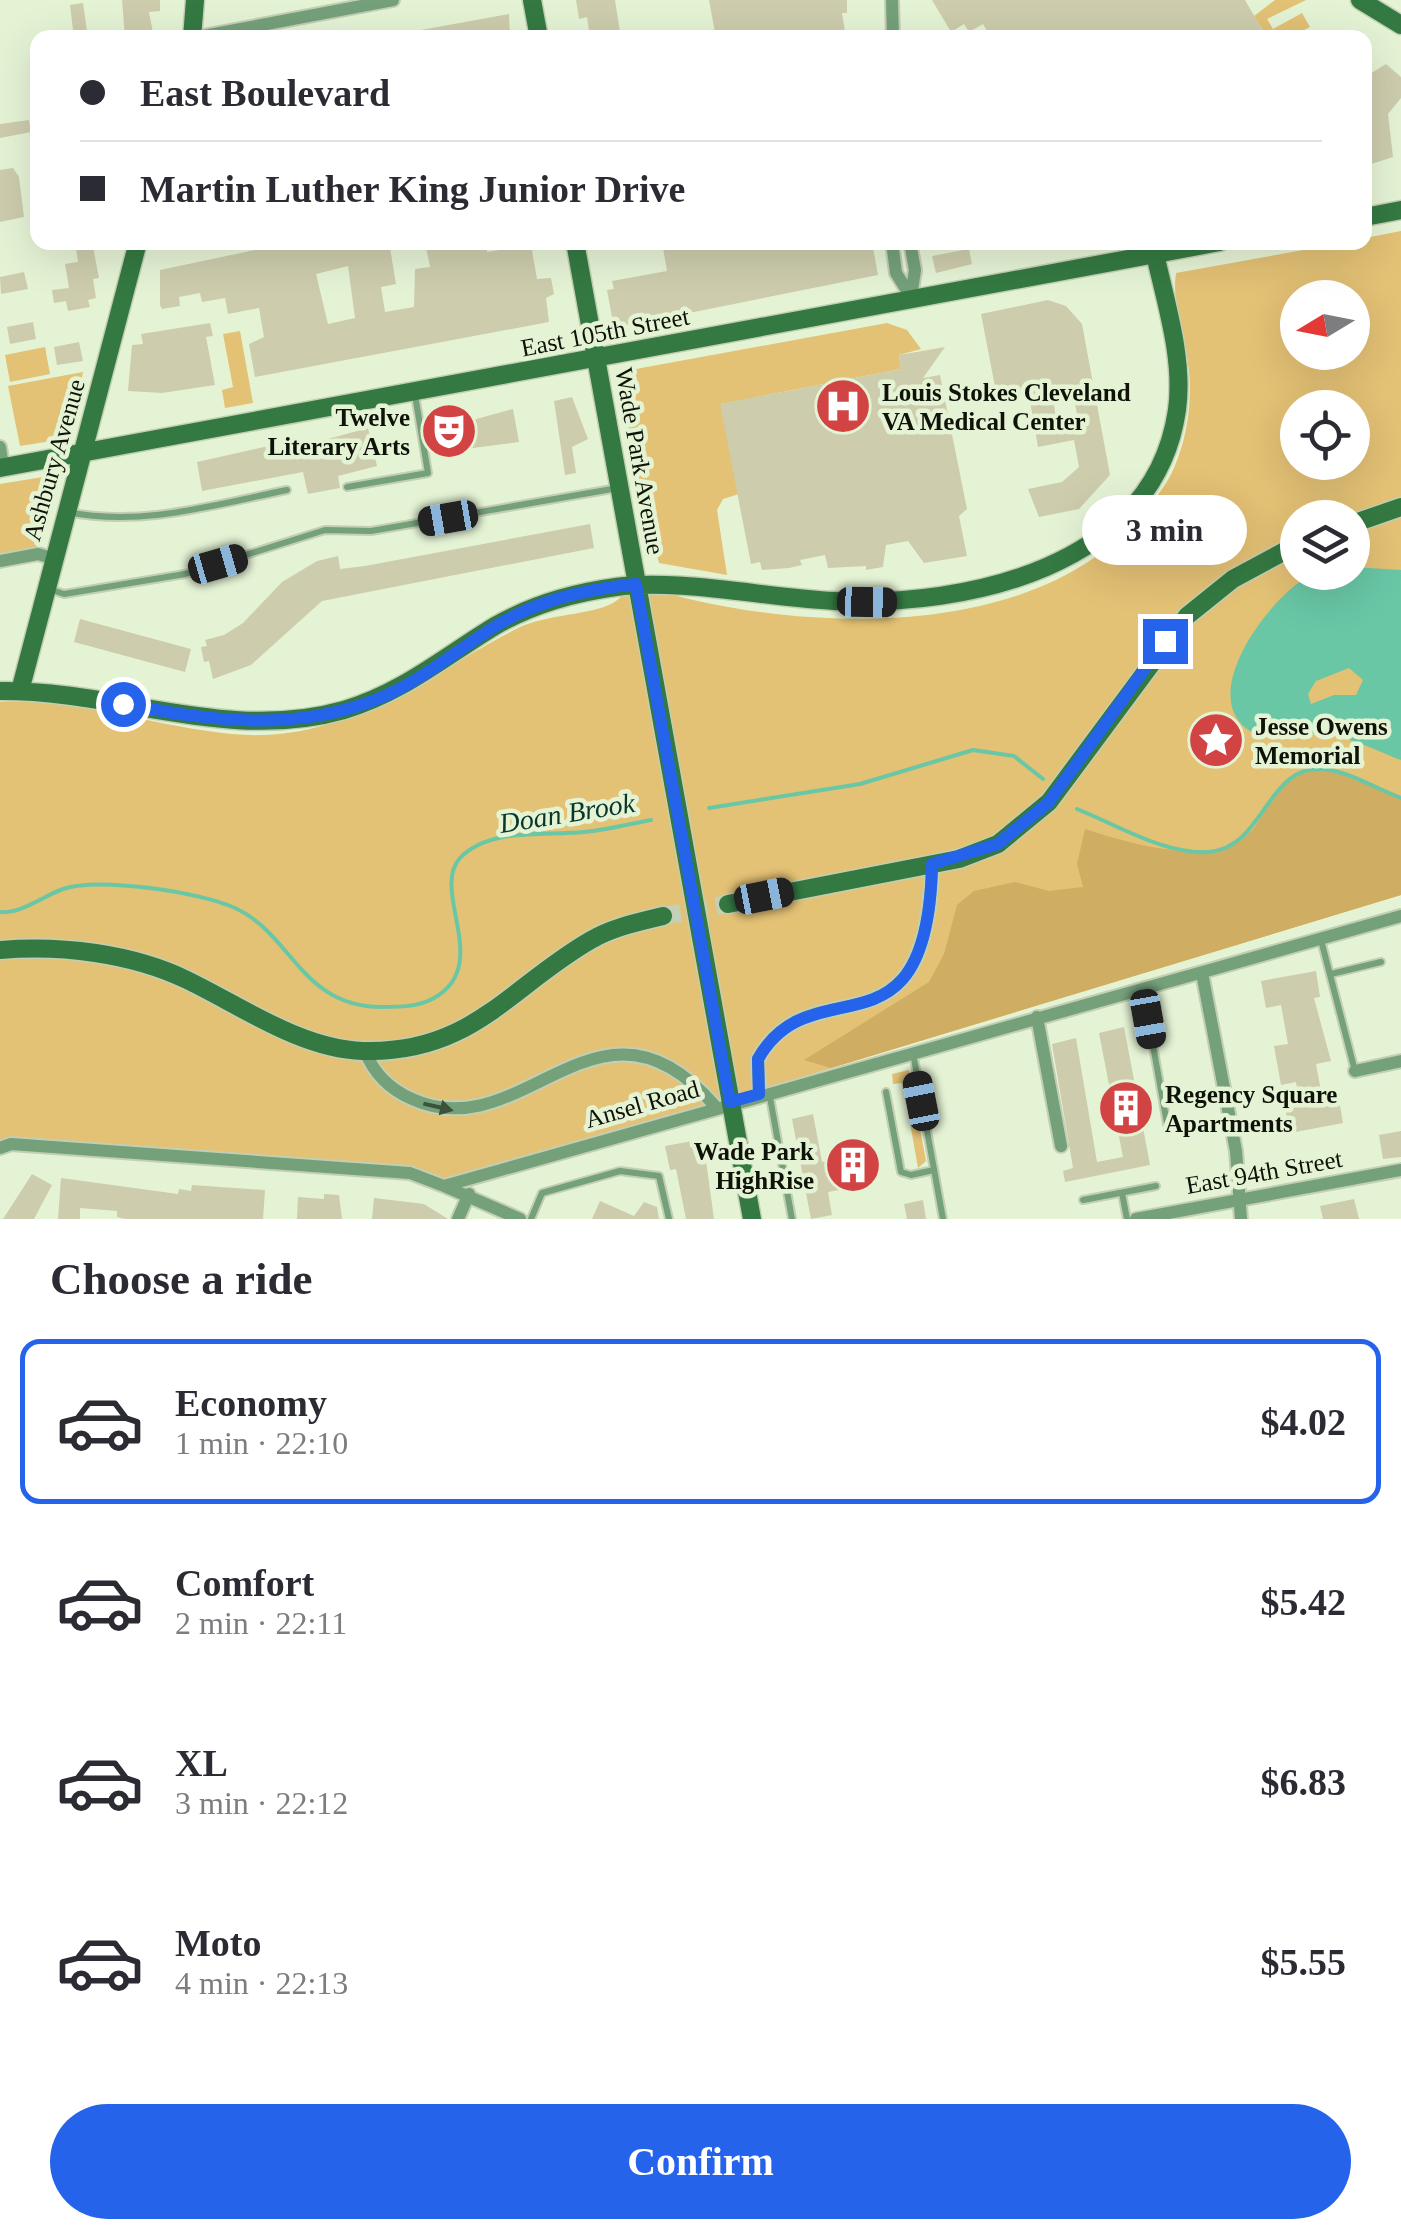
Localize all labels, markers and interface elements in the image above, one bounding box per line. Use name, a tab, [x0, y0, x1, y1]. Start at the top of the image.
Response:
text: East Boulevard	[140, 72, 390, 114]
text: Martin Luther King Junior Drive	[140, 168, 685, 210]
north arrow	[1280, 280, 1370, 370]
map controls	[1280, 280, 1370, 590]
street label: East 105th Street	[519, 302, 691, 362]
street label: Wade Park Avenue	[610, 366, 670, 556]
street label: Ashbury Avenue	[18, 376, 90, 544]
hospital icon: Louis Stokes Cleveland VA Medical Center	[813, 376, 873, 436]
place label: Louis Stokes Cleveland VA Medical Center	[882, 379, 1131, 435]
button: locate	[1280, 390, 1370, 480]
theatre icon: Twelve Literary Arts	[419, 401, 479, 461]
place label: Twelve Literary Arts	[268, 404, 410, 460]
callout: 3 min	[1082, 496, 1248, 566]
car	[416, 498, 480, 538]
button: layers	[1280, 500, 1370, 590]
text: 3 min	[1126, 512, 1203, 548]
car	[185, 541, 251, 587]
car	[837, 586, 897, 618]
route end	[1143, 619, 1188, 664]
route start	[101, 682, 146, 727]
place icon: Jesse Owens Memorial	[1186, 710, 1246, 770]
place label: Jesse Owens Memorial	[1255, 713, 1388, 769]
water label: Doan Brook	[496, 787, 637, 839]
car	[732, 876, 796, 916]
car	[1128, 987, 1168, 1051]
car	[901, 1069, 941, 1133]
street label: Ansel Road	[582, 1075, 703, 1133]
building icon: Regency Square Apartments	[1096, 1078, 1156, 1138]
place label: Regency Square Apartments	[1165, 1081, 1337, 1137]
one-way arrow	[423, 1100, 454, 1116]
building icon: Wade Park HighRise	[823, 1135, 883, 1195]
place label: Wade Park HighRise	[694, 1138, 814, 1194]
street label: East 94th Street	[1184, 1145, 1344, 1199]
text: Choose a ride	[50, 1254, 313, 1304]
icon: car	[55, 1377, 145, 1467]
text: Economy	[175, 1382, 327, 1424]
text: $4.02	[1261, 1401, 1346, 1443]
text: 1 min · 22:10	[175, 1425, 348, 1461]
icon: car	[55, 1557, 145, 1647]
text: Comfort	[175, 1562, 314, 1604]
text: $5.42	[1261, 1581, 1346, 1623]
text: 2 min · 22:11	[175, 1605, 347, 1641]
icon: car	[55, 1737, 145, 1827]
text: XL	[175, 1742, 228, 1784]
text: $6.83	[1261, 1761, 1346, 1803]
text: 3 min · 22:12	[175, 1785, 348, 1821]
icon: car	[55, 1917, 145, 2007]
text: Moto	[175, 1922, 262, 1964]
text: $5.55	[1261, 1941, 1346, 1983]
text: 4 min · 22:13	[175, 1965, 348, 2001]
button: Confirm	[50, 2104, 1351, 2219]

